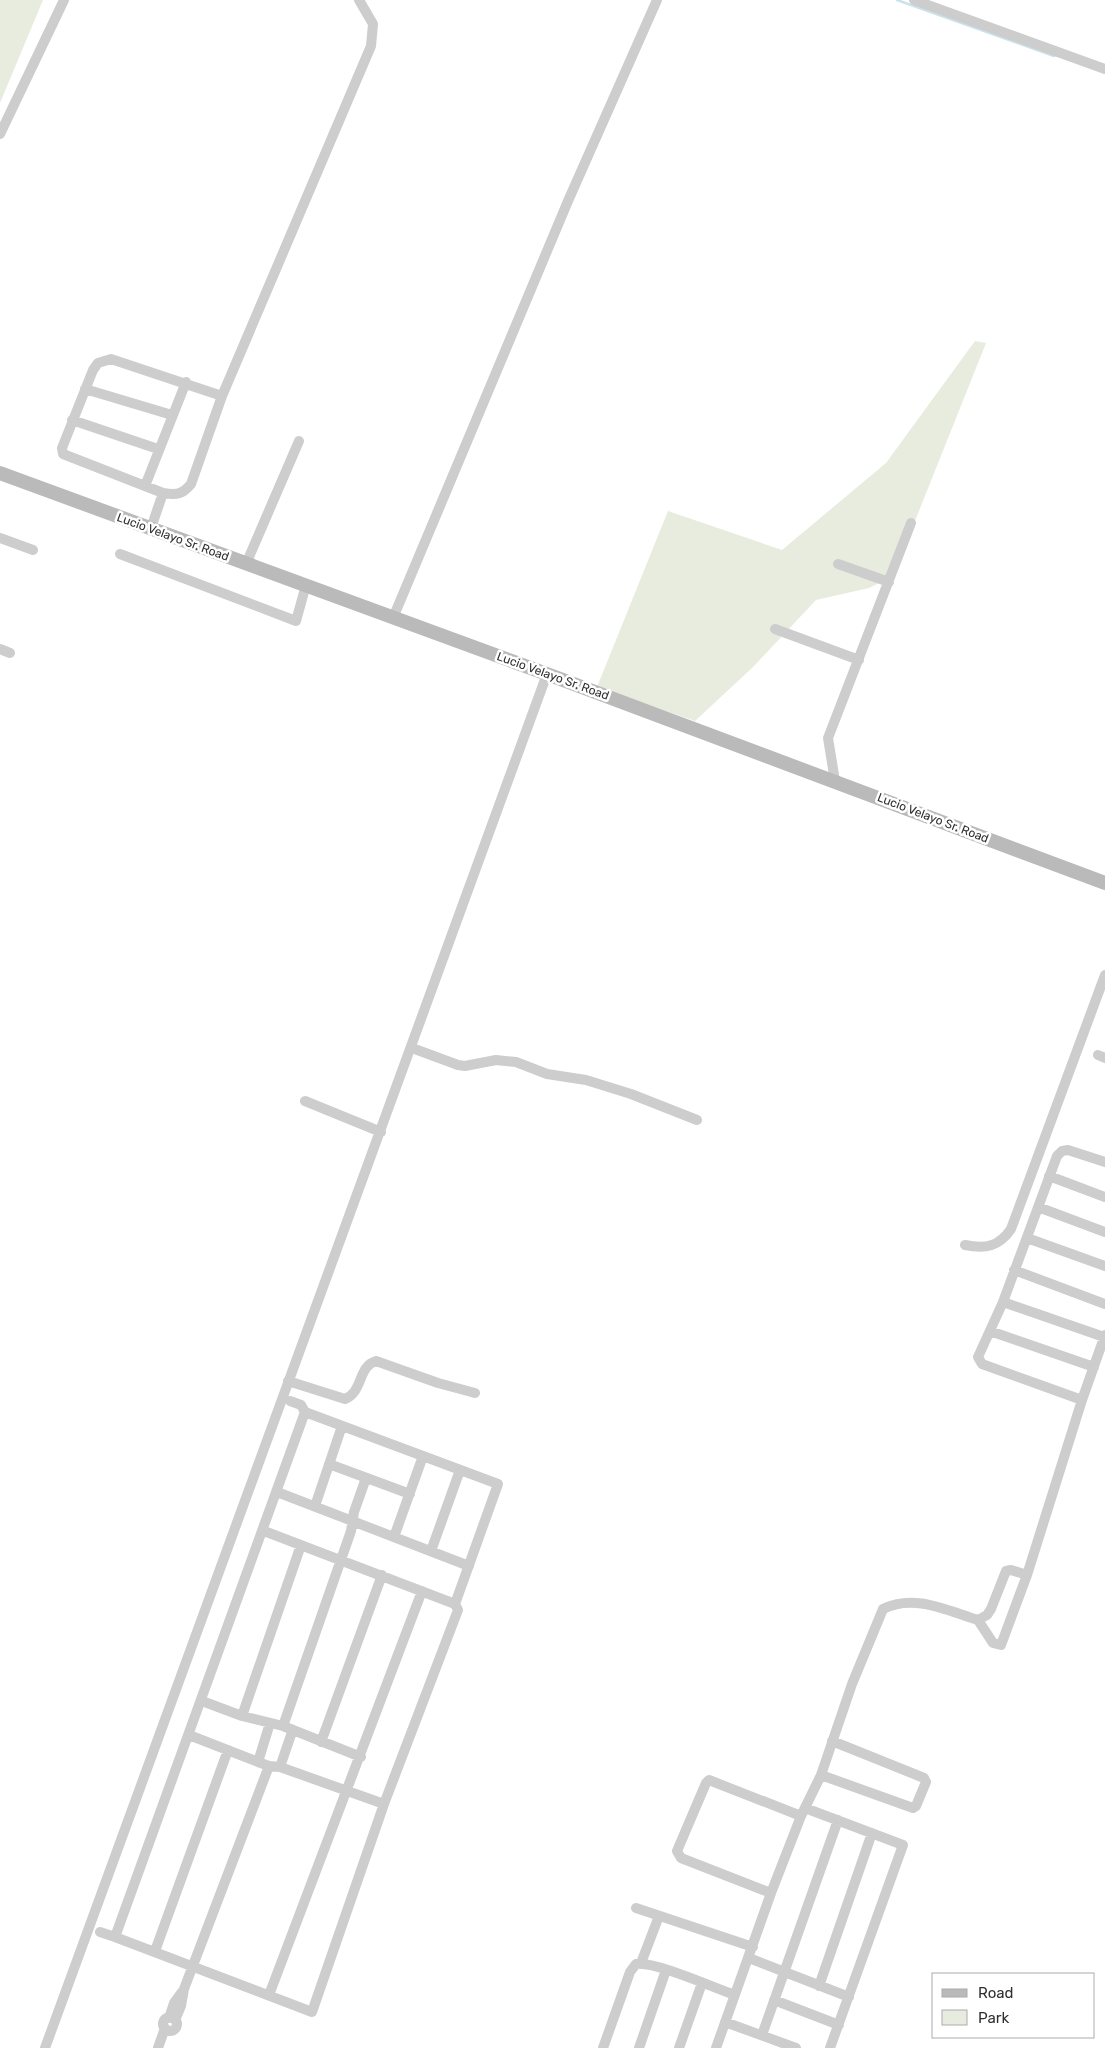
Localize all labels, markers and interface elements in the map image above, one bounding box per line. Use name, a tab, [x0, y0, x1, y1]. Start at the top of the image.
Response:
street label: Lucio Velayo Sr. Road	[115, 510, 231, 564]
street label: Lucio Velayo Sr. Road	[495, 649, 611, 703]
street label: Lucio Velayo Sr. Road	[875, 790, 991, 846]
legend	[932, 1973, 1095, 2038]
text: Road	[978, 1984, 1014, 2002]
text: Park	[978, 2009, 1009, 2027]

